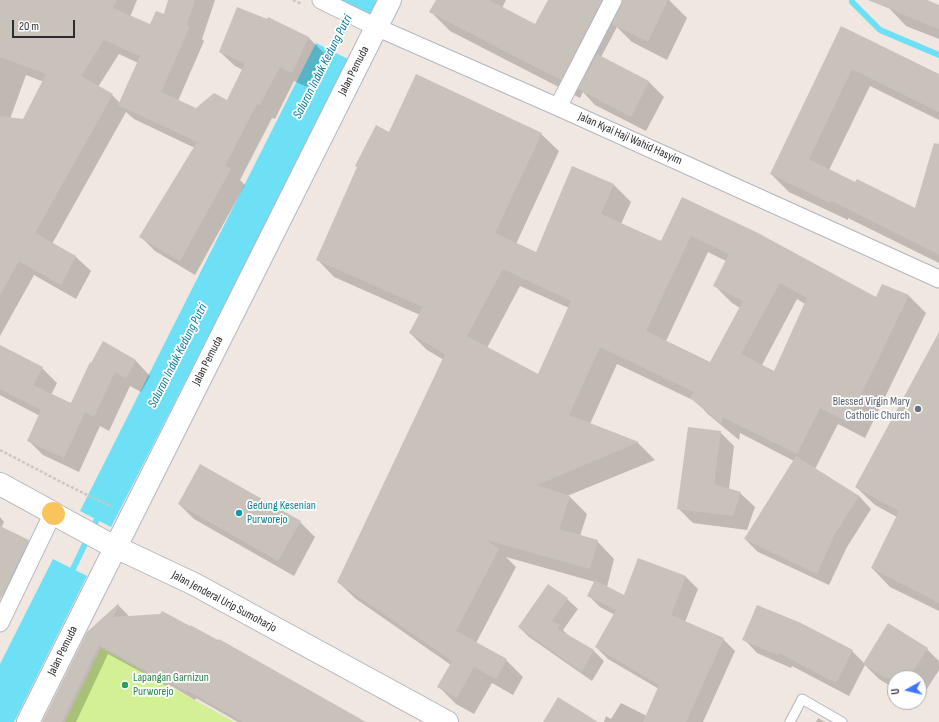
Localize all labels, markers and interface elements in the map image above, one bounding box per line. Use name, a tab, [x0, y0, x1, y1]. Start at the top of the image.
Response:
scale bar	[14, 12, 77, 38]
water label: Saluran Induk Kedung Putri	[290, 12, 356, 122]
text: 20 m	[19, 19, 39, 34]
street label: Jalan Pemuda	[336, 44, 372, 98]
street label: Jalan Kyai Haji Wahid Hasyim	[576, 110, 684, 168]
water label: Saluran Induk Kedung Putri	[145, 301, 211, 411]
street label: Jalan Pemuda	[190, 334, 226, 388]
place label: Blessed Virgin Mary Catholic Church	[833, 395, 910, 423]
marker: Blessed Virgin Mary Catholic Church	[913, 404, 923, 414]
place label: Gedung Kesenian Purworejo	[247, 499, 316, 527]
marker: Gedung Kesenian Purworejo	[234, 508, 244, 518]
street label: Jalan Jenderal Urip Sumoharjo	[169, 568, 279, 636]
street label: Jalan Pemuda	[45, 624, 81, 678]
north arrow	[887, 670, 927, 710]
place label: Lapangan Garnizun Purworejo	[133, 671, 209, 699]
marker: Lapangan Garnizun Purworejo	[120, 680, 130, 690]
text: U	[889, 688, 902, 695]

